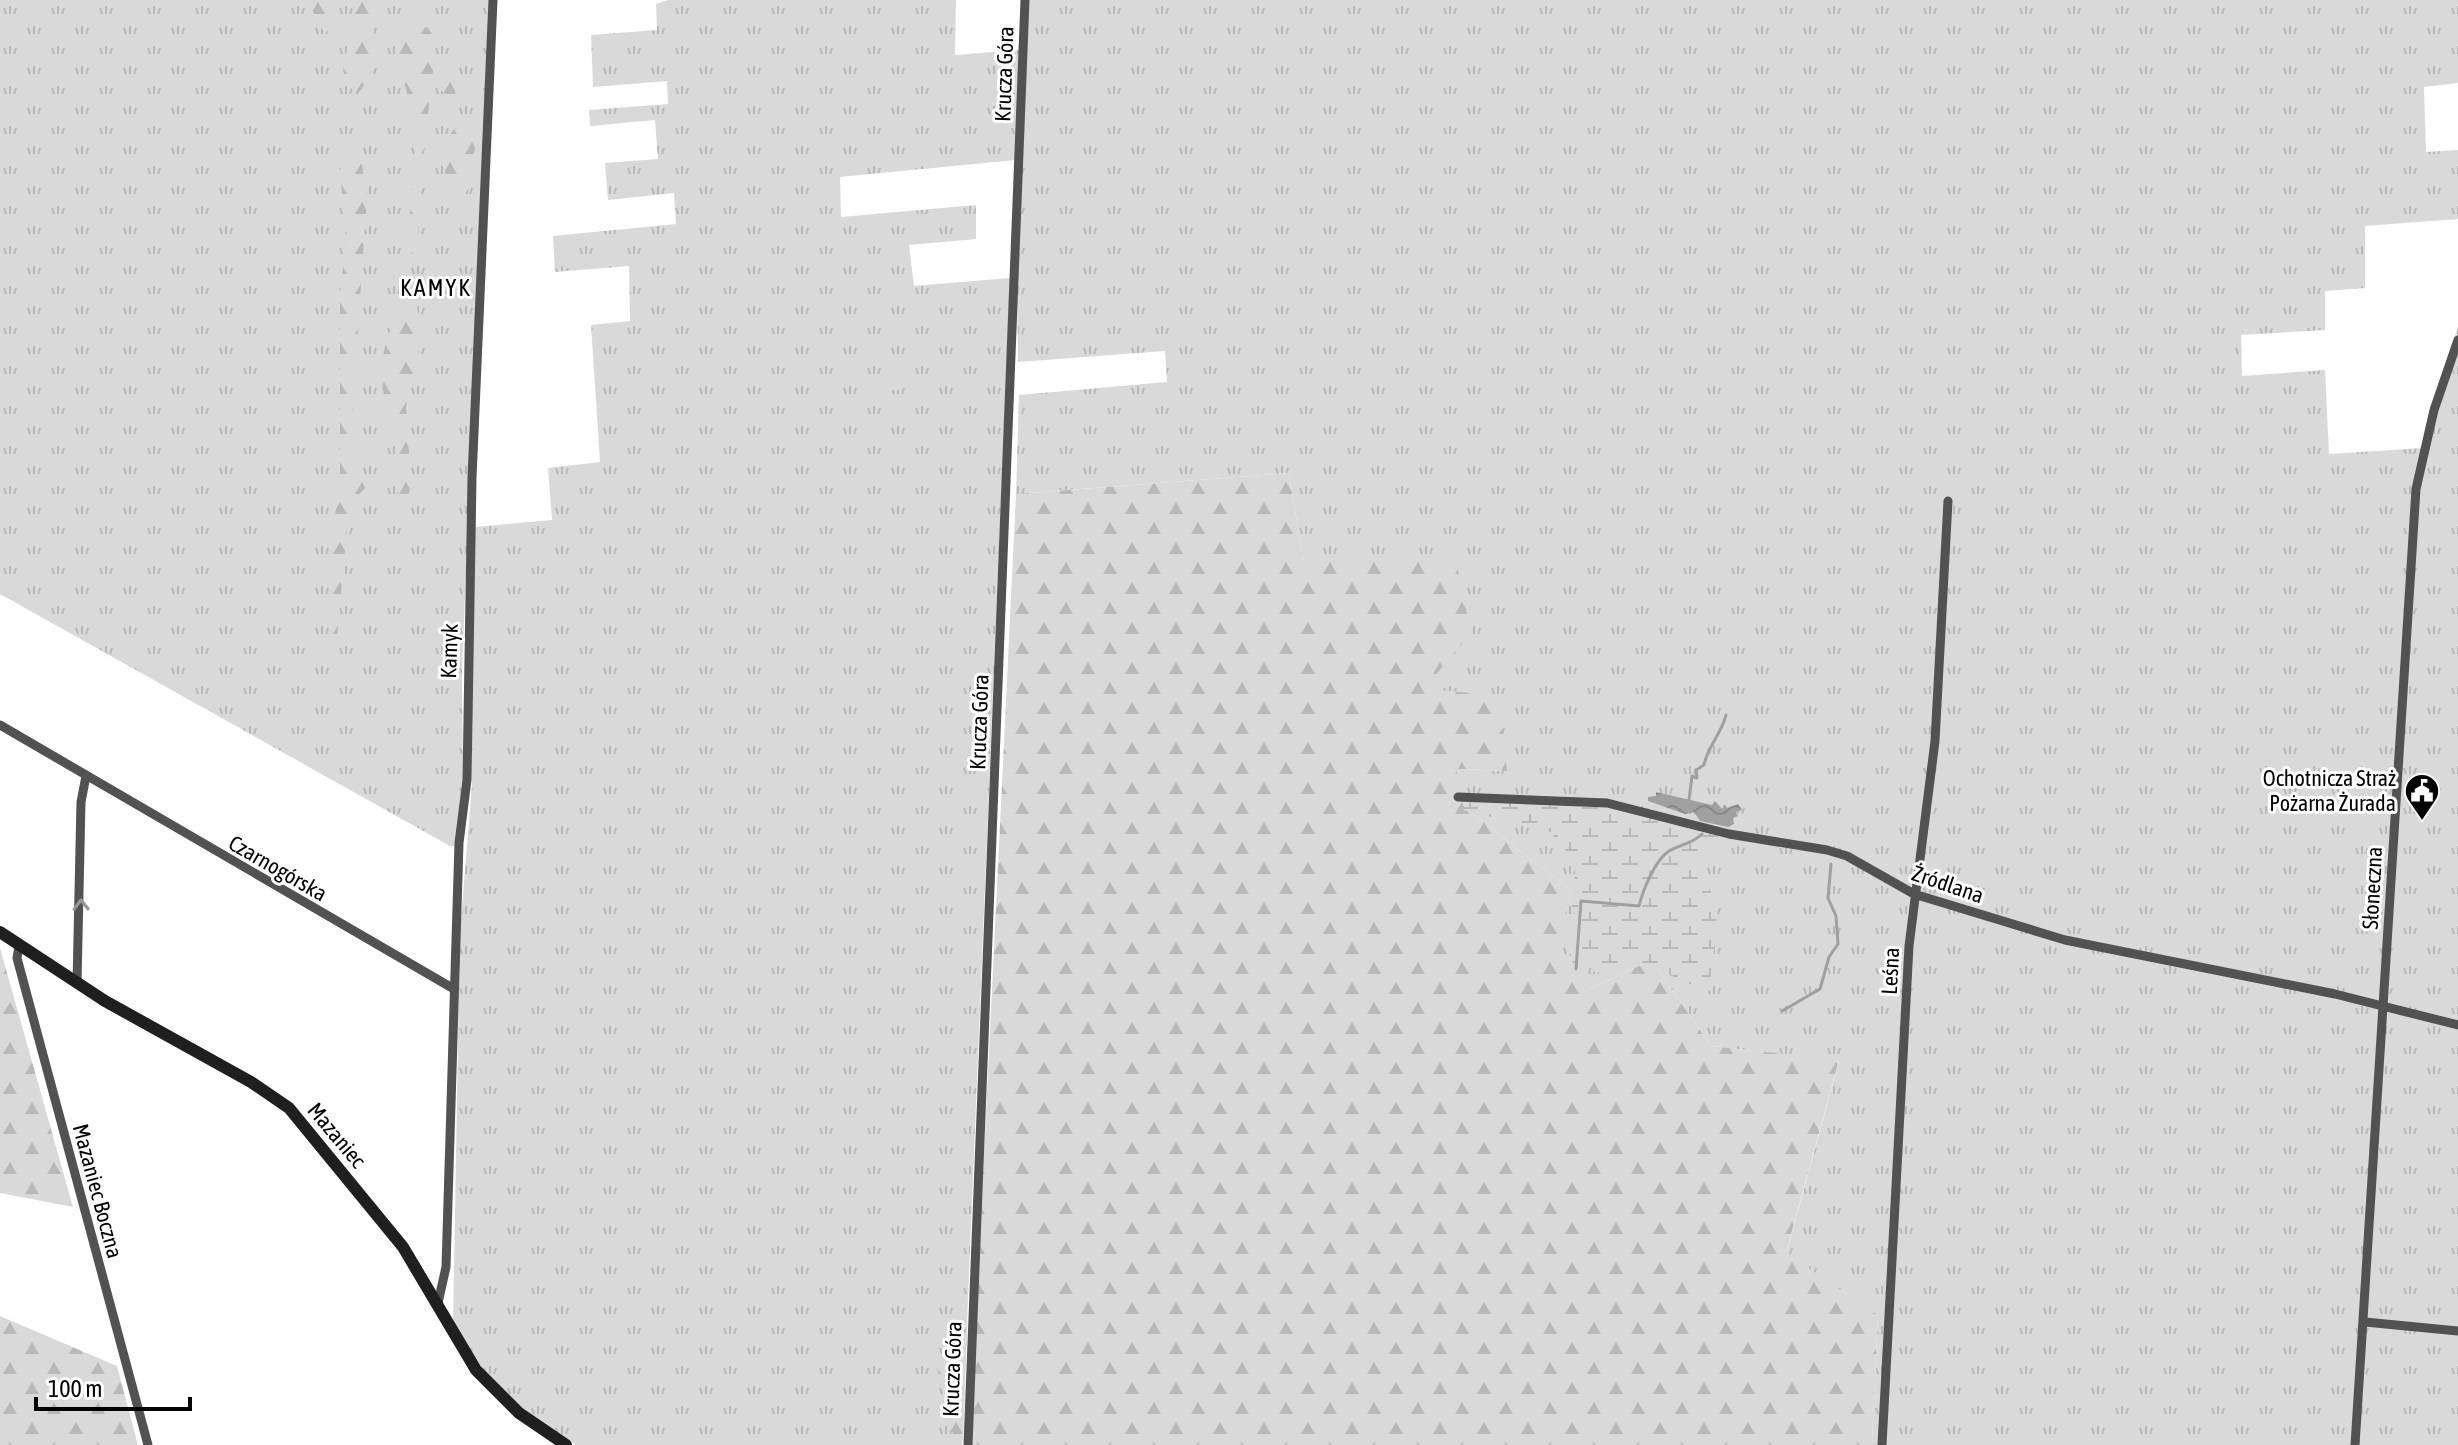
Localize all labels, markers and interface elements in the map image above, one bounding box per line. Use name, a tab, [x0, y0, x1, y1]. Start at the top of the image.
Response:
street label: Krucza Góra	[989, 26, 1019, 122]
district label: KAMYK	[400, 274, 472, 301]
street label: Kamyk	[435, 623, 463, 679]
street label: Krucza Góra	[964, 674, 994, 770]
place label: Ochotnicza Straż Pożarna Żurada	[2263, 765, 2396, 816]
public building icon: Ochotnicza Straż Pożarna Żurada	[2403, 772, 2441, 822]
street label: Czarnogórska	[224, 829, 332, 907]
street label: Słoneczna	[2357, 846, 2387, 930]
street label: Źródlana	[1909, 860, 1987, 908]
one-way arrow	[72, 898, 90, 911]
street label: Leśna	[1876, 947, 1904, 995]
street label: Mazaniec	[302, 1097, 372, 1173]
street label: Mazaniec Boczna	[68, 1121, 128, 1261]
street label: Krucza Góra	[937, 1321, 967, 1417]
scale bar	[36, 1361, 190, 1411]
text: 100 m	[48, 1375, 102, 1402]

